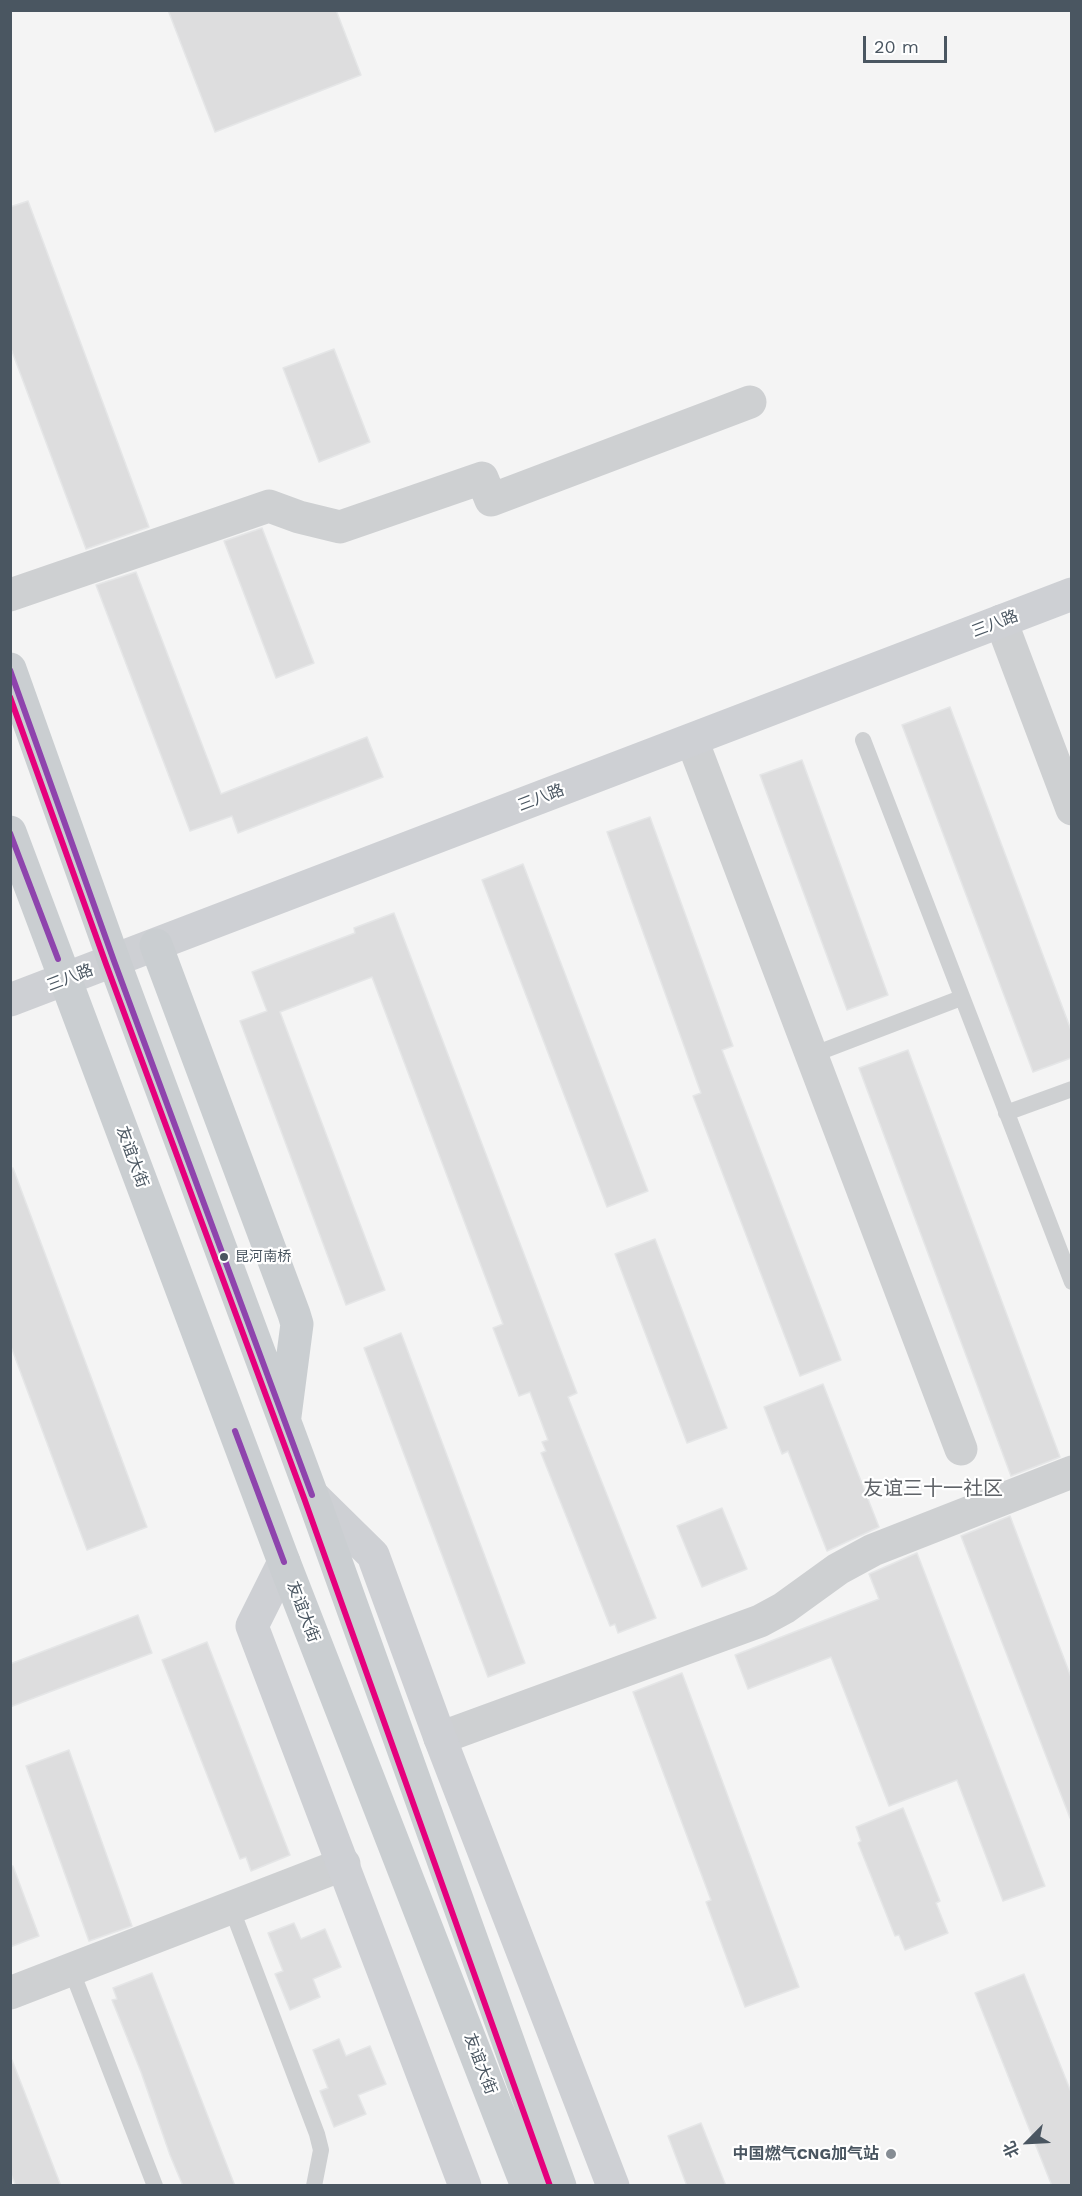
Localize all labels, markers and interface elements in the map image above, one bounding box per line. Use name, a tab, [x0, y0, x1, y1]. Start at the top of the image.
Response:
scale bar	[866, 24, 950, 62]
text: 20 m	[874, 36, 919, 57]
street label: 三八路	[969, 606, 1021, 642]
street label: 三八路	[515, 780, 567, 816]
street label: 三八路	[44, 960, 96, 996]
street label: 友谊大街	[112, 1124, 152, 1190]
place label: 昆河南桥	[235, 1249, 291, 1265]
marker: 昆河南桥	[218, 1251, 230, 1263]
district label: 友谊三十一社区	[863, 1477, 1003, 1501]
street label: 友谊大街	[283, 1579, 323, 1645]
street label: 友谊大街	[460, 2031, 500, 2097]
north arrow	[998, 2112, 1058, 2172]
text: 北	[999, 2138, 1023, 2161]
place label: 中国燃气CNG加气站	[733, 2144, 879, 2164]
marker: 中国燃气CNG加气站	[884, 2147, 898, 2161]

